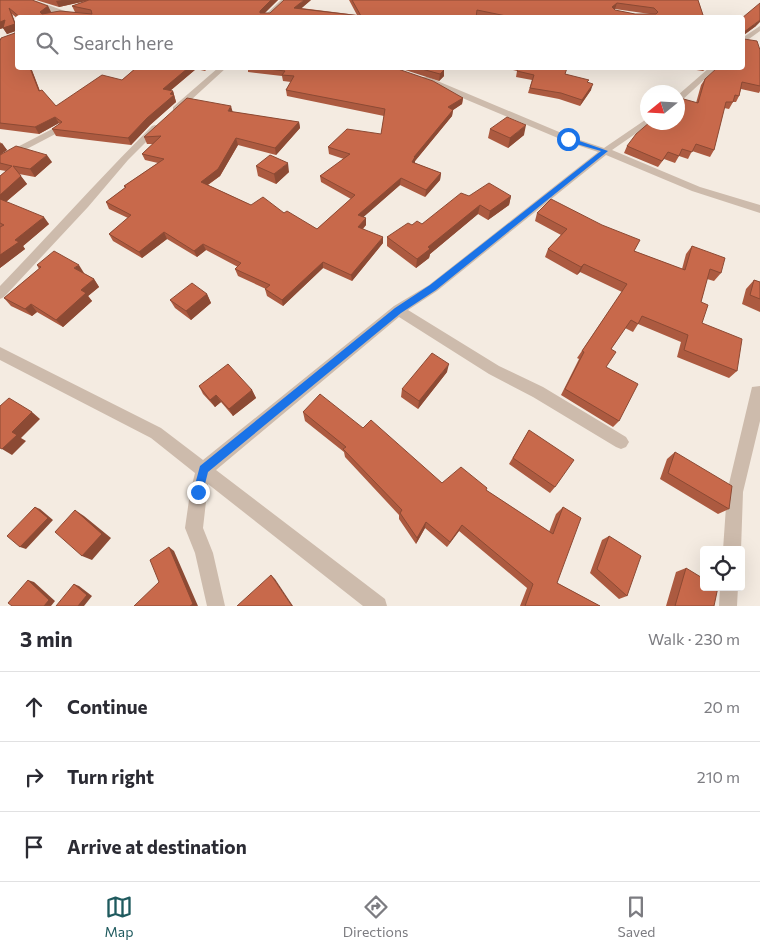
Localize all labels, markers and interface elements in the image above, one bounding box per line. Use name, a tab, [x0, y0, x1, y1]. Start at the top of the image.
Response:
search box	[15, 15, 745, 70]
icon: search	[33, 29, 61, 57]
text: Search here	[73, 31, 173, 54]
north arrow	[640, 85, 685, 130]
route start	[557, 128, 580, 151]
route end	[187, 481, 210, 504]
map controls	[700, 546, 745, 591]
button: locate	[700, 546, 745, 591]
text: 3 min	[20, 626, 73, 651]
text: Walk · 230 m	[648, 629, 740, 648]
icon: ahead	[20, 693, 48, 721]
text: Continue	[67, 695, 147, 718]
text: 20 m	[704, 697, 740, 716]
icon: right	[20, 763, 48, 791]
text: Turn right	[67, 765, 154, 788]
text: 210 m	[697, 767, 740, 786]
icon: arrive	[20, 833, 48, 861]
text: Arrive at destination	[67, 835, 247, 858]
tab: Map	[105, 893, 133, 940]
tab: Directions	[343, 893, 408, 940]
tab: Saved	[618, 893, 655, 940]

